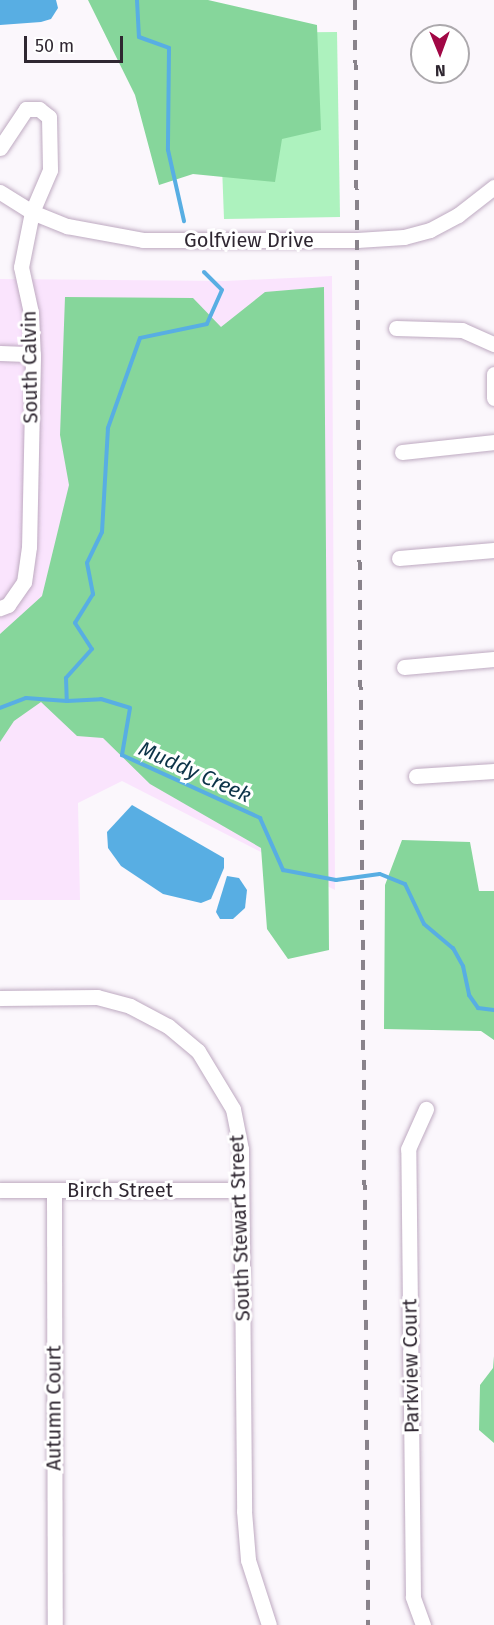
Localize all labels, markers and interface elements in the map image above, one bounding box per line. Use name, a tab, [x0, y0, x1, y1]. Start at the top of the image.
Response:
scale bar	[27, 24, 126, 62]
north arrow	[410, 24, 470, 84]
text: 50 m	[35, 35, 74, 57]
text: N	[435, 61, 446, 80]
street label: Golfview Drive	[184, 228, 314, 252]
street label: South Calvin	[17, 310, 43, 424]
water label: Muddy Creek	[135, 736, 255, 808]
street label: South Stewart Street	[225, 1134, 255, 1322]
street label: Birch Street	[67, 1178, 173, 1202]
street label: Parkview Court	[398, 1299, 424, 1433]
street label: Autumn Court	[42, 1345, 66, 1471]

